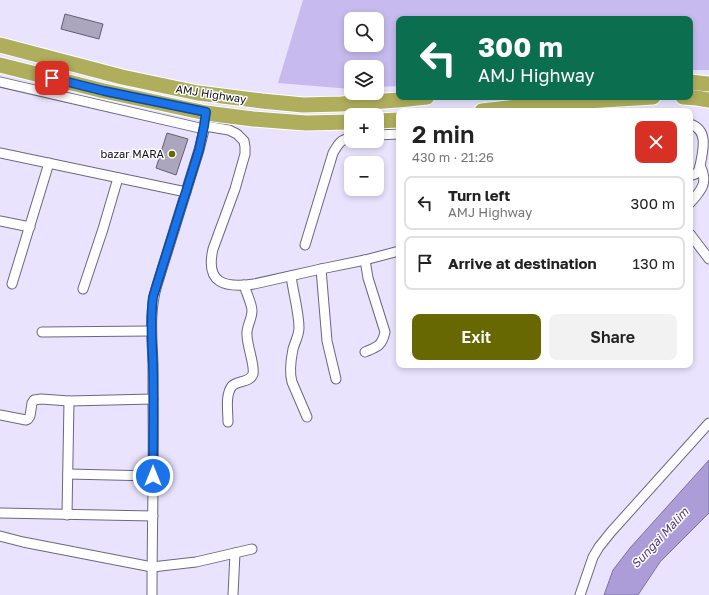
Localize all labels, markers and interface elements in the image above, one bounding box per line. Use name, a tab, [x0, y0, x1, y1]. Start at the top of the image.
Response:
map controls	[344, 12, 384, 196]
button: search	[344, 12, 384, 52]
text: 300 m	[478, 30, 563, 63]
icon: left	[412, 32, 464, 84]
button: layers	[344, 60, 384, 100]
pin	[35, 61, 69, 95]
text: AMJ Highway	[478, 64, 595, 86]
icon: arrive	[41, 67, 63, 89]
street label: AMJ Highway	[175, 82, 247, 106]
button: +	[344, 108, 384, 148]
text: 2 min	[412, 119, 474, 148]
button: close	[635, 121, 677, 163]
place label: bazar MARA	[100, 147, 165, 160]
marker: bazar MARA	[167, 149, 177, 159]
text: 430 m · 21:26	[412, 149, 494, 165]
button: −	[344, 156, 384, 196]
text: Turn left	[448, 186, 510, 204]
icon: left	[414, 192, 436, 214]
text: 300 m	[631, 194, 675, 212]
text: AMJ Highway	[448, 204, 532, 220]
icon: arrive	[414, 252, 436, 274]
text: Arrive at destination	[448, 254, 597, 272]
text: 130 m	[633, 254, 675, 272]
button: Exit	[412, 314, 541, 360]
button: Share	[549, 314, 677, 360]
position arrow	[132, 455, 174, 497]
water label: Sungai Malim	[628, 503, 692, 571]

